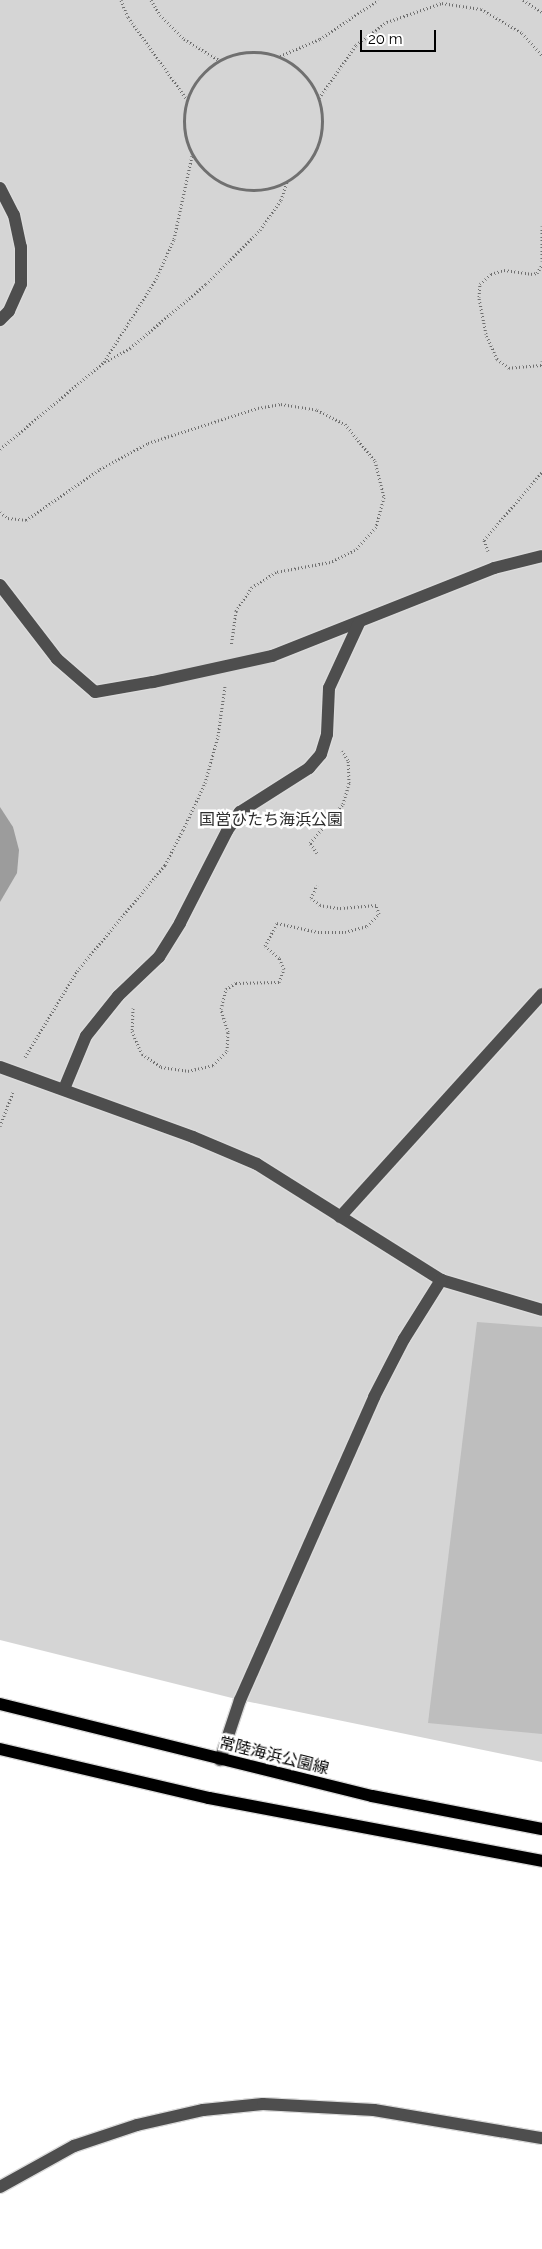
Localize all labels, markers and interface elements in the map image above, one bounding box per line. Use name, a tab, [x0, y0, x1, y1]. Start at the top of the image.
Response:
scale bar	[362, 20, 438, 52]
text: 20 m	[368, 30, 403, 48]
park label: 国営ひたち海浜公園	[199, 810, 343, 830]
street label: 常陸海浜公園線	[217, 1733, 331, 1779]

